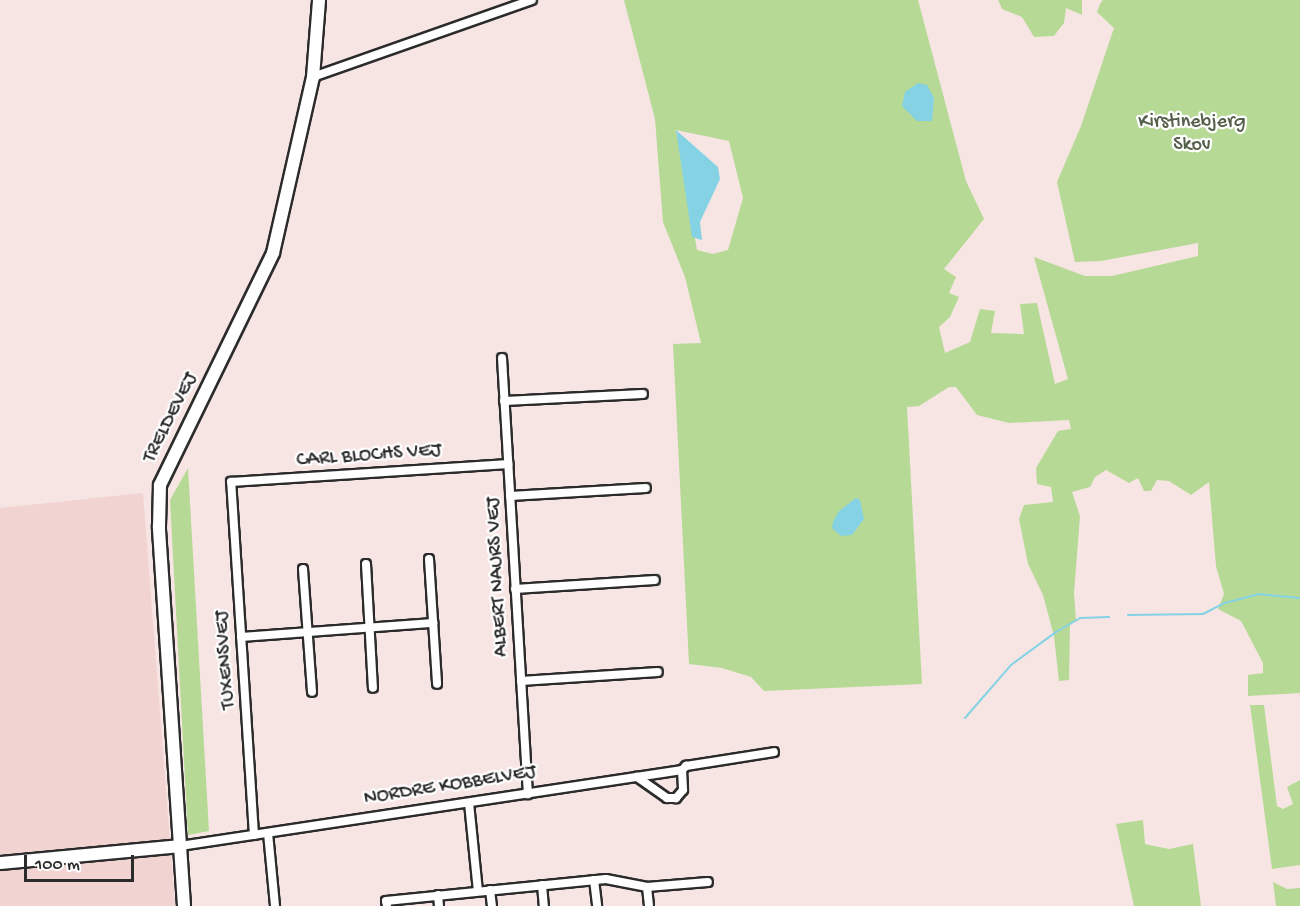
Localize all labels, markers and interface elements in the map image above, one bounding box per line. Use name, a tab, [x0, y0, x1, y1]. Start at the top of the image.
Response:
park label: Kirstinebjerg Skov	[1138, 110, 1246, 157]
street label: TRELDEVEJ	[138, 369, 204, 467]
street label: CARL BLOCHS VEJ	[296, 439, 442, 473]
street label: ALBERT NAURS VEJ	[482, 497, 514, 657]
street label: TUXENSVEJ	[211, 610, 241, 710]
street label: NORDRE KOBBELVEJ	[362, 761, 538, 811]
scale bar	[27, 843, 136, 881]
text: 100 m	[35, 855, 80, 876]

